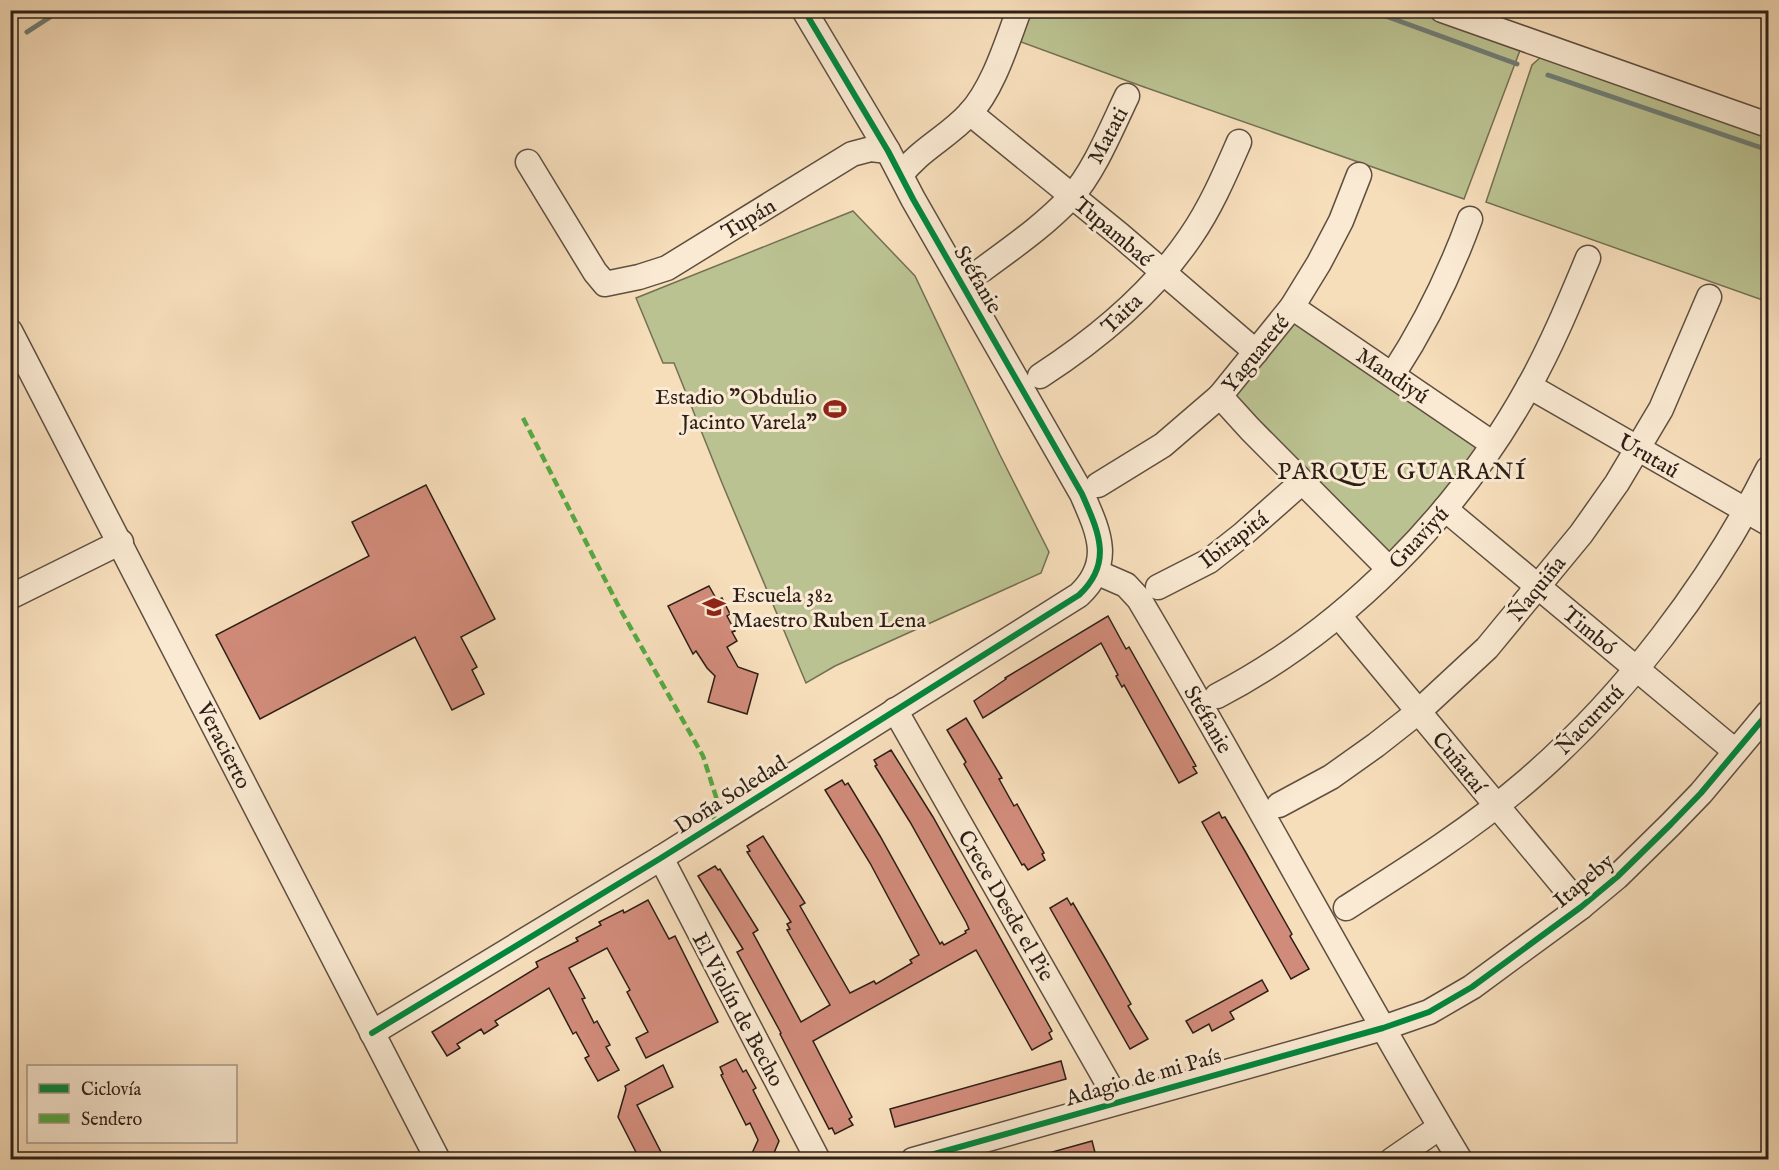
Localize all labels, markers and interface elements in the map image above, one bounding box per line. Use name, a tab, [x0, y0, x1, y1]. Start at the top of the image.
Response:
street label: Matati	[1082, 102, 1135, 169]
street label: Tupambaé	[1067, 191, 1158, 274]
street label: Tupán	[717, 192, 782, 247]
street label: Stéfanie	[947, 241, 1008, 319]
street label: Taita	[1096, 288, 1149, 341]
street label: Yaguareté	[1217, 309, 1297, 399]
street label: Mandiyú	[1350, 342, 1434, 411]
place label: Estadio "Obdulio Jacinto Varela"	[655, 384, 817, 437]
sports icon: Estadio "Obdulio Jacinto Varela"	[822, 396, 848, 422]
street label: Urutaú	[1612, 428, 1684, 485]
district label: PARQUE GUARANÍ	[1277, 457, 1527, 488]
street label: Guaviyú	[1383, 501, 1456, 576]
street label: Ibirapitá	[1194, 505, 1275, 576]
street label: Ñaquiña	[1502, 550, 1573, 628]
place label: Escuela 382 Maestro Ruben Lena	[732, 582, 926, 635]
school or university icon: Escuela 382 Maestro Ruben Lena	[701, 594, 727, 620]
street label: Timbó	[1556, 601, 1622, 662]
street label: Ñacurutú	[1550, 679, 1631, 761]
street label: Stéfanie	[1177, 681, 1238, 759]
street label: Veracierto	[189, 697, 257, 794]
street label: Cuñataí	[1425, 727, 1493, 801]
street label: Doña Soledad	[670, 750, 793, 841]
street label: Crece Desde el Pie	[951, 825, 1060, 987]
street label: Itapeby	[1548, 848, 1621, 915]
street label: El Violín de Becho	[685, 928, 790, 1092]
street label: Adagio de mi País	[1062, 1042, 1225, 1114]
legend	[27, 1065, 237, 1143]
text: Ciclovía	[81, 1079, 141, 1102]
text: Sendero	[81, 1109, 143, 1132]

